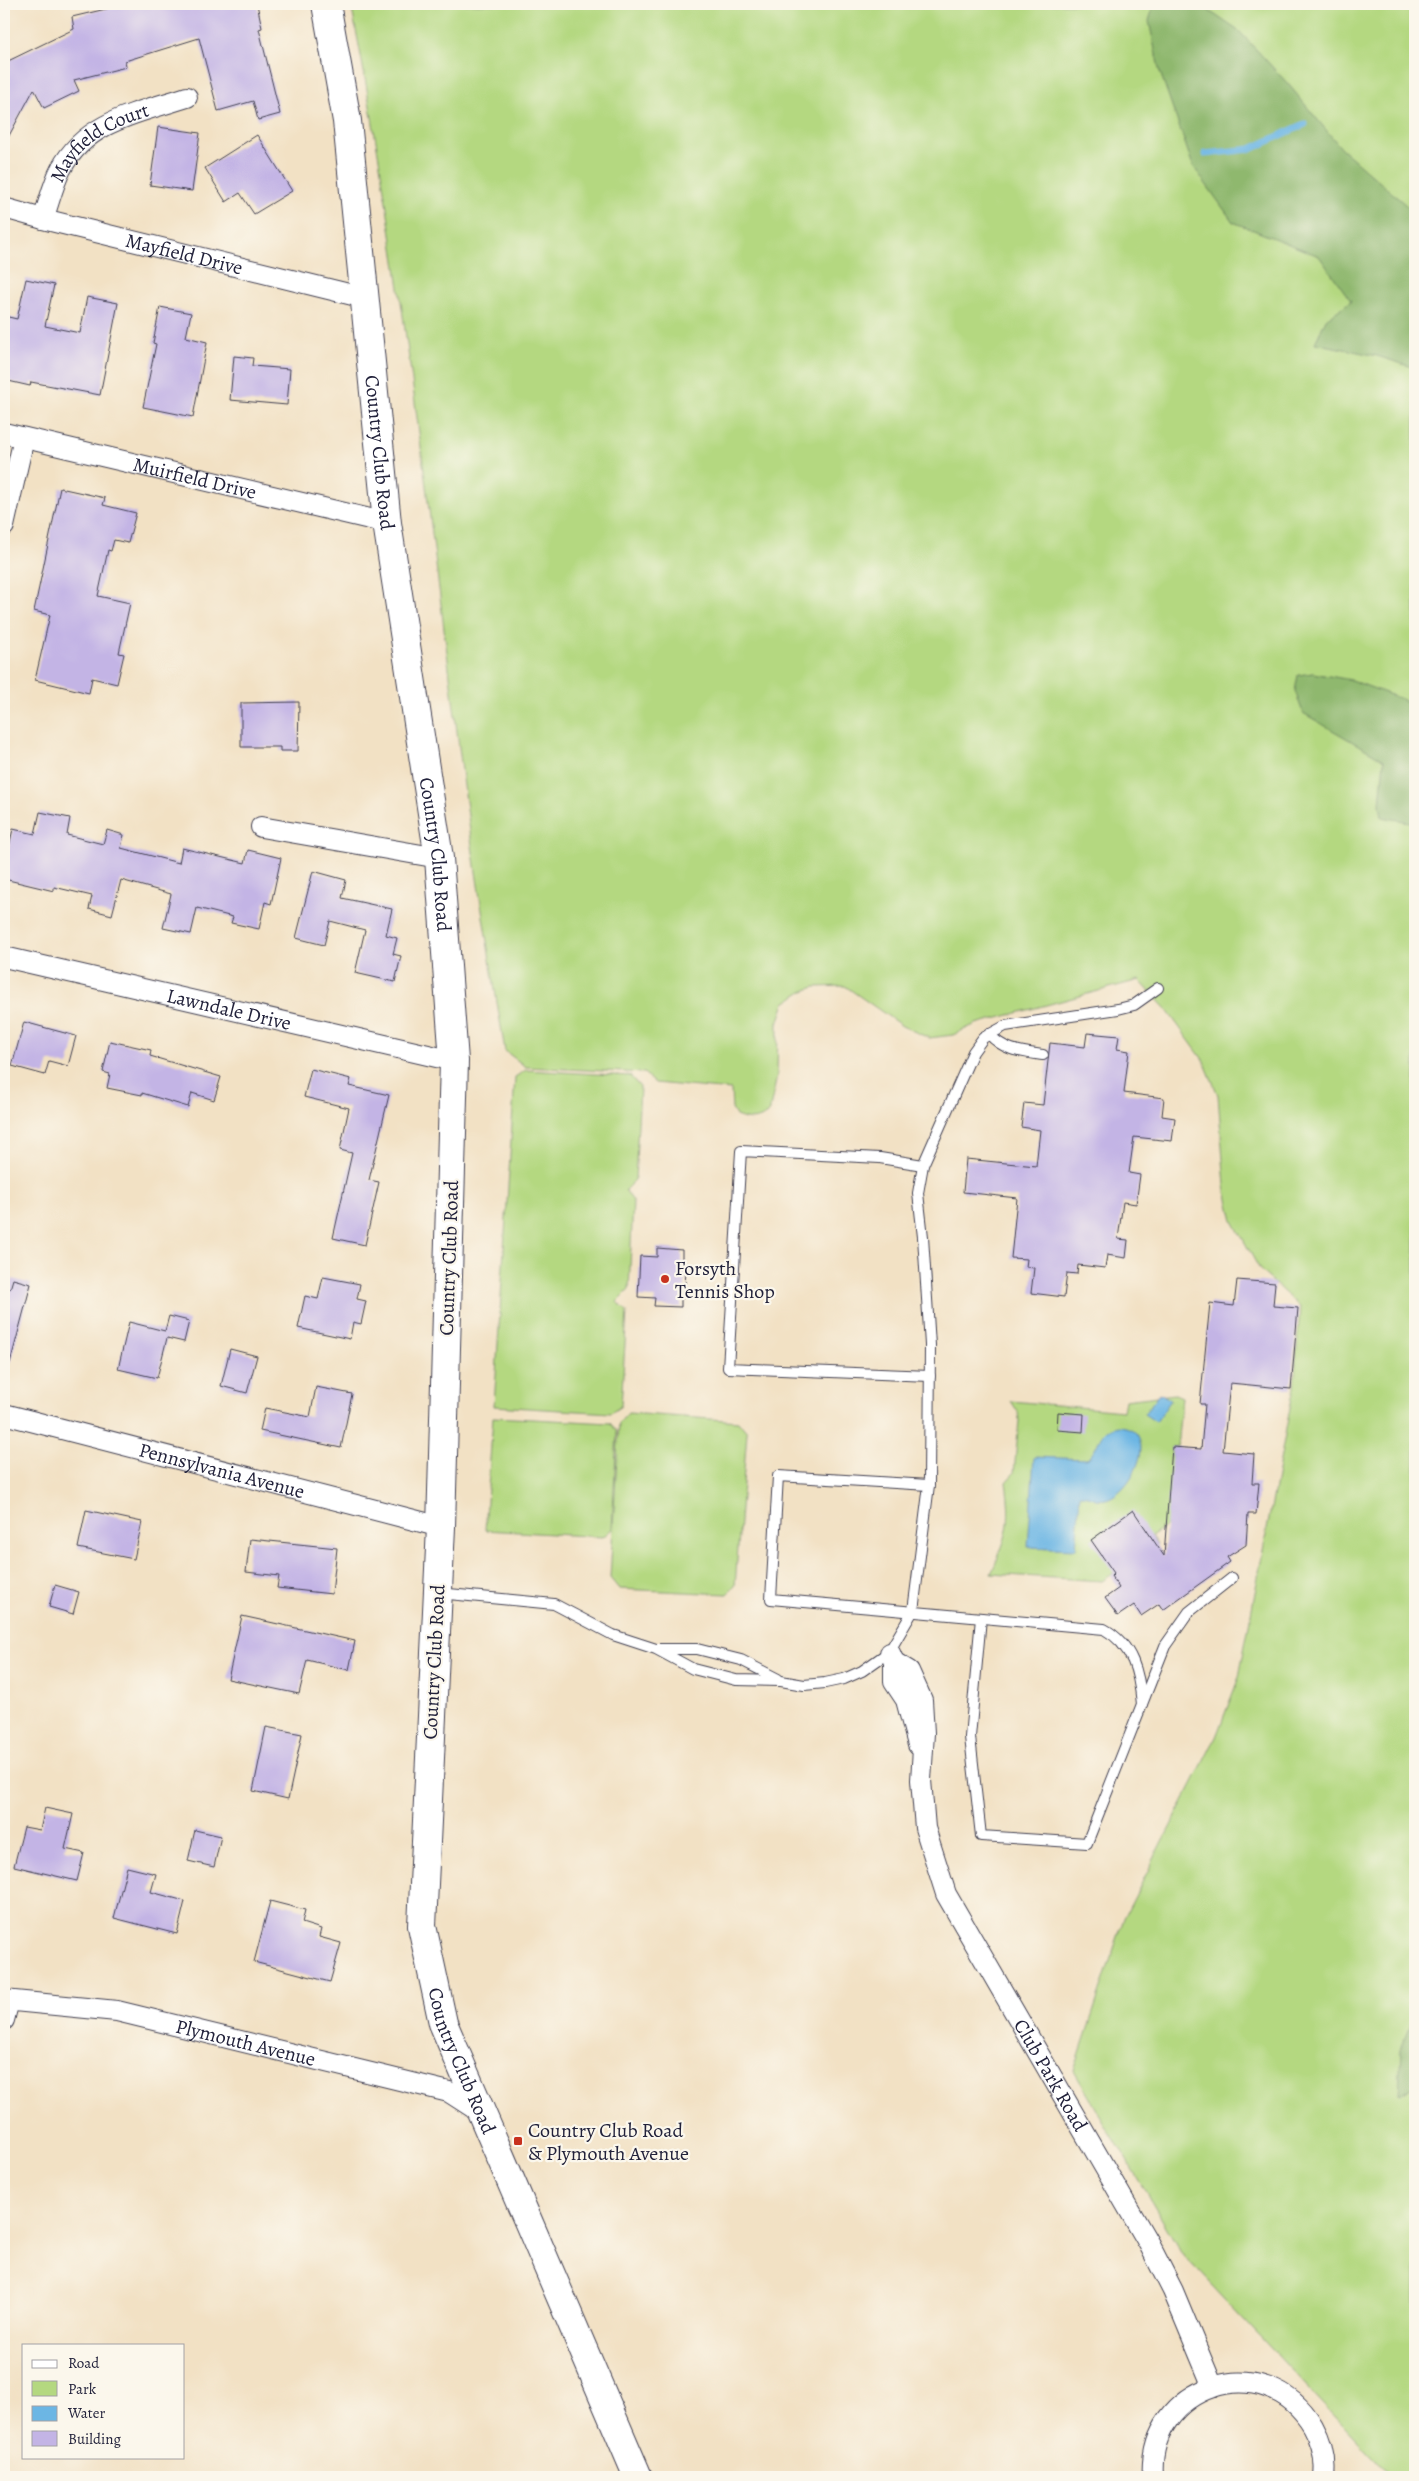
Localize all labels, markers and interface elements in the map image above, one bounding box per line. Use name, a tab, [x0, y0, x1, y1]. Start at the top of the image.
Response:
street label: Mayfield Court	[43, 96, 152, 187]
street label: Mayfield Drive	[123, 226, 246, 281]
street label: Country Club Road	[359, 374, 401, 532]
street label: Muirfield Drive	[130, 450, 259, 505]
street label: Country Club Road	[413, 775, 458, 933]
street label: Lawndale Drive	[164, 982, 294, 1036]
street label: Country Club Road	[433, 1180, 465, 1336]
place label: Forsyth Tennis Shop	[675, 1255, 775, 1305]
marker: Forsyth Tennis Shop	[659, 1273, 671, 1285]
street label: Pennsylvania Avenue	[136, 1436, 308, 1505]
street label: Country Club Road	[416, 1584, 452, 1740]
street label: Country Club Road	[422, 1985, 503, 2138]
street label: Plymouth Avenue	[173, 2012, 318, 2072]
street label: Club Park Road	[1008, 2014, 1094, 2136]
place label: Country Club Road & Plymouth Avenue	[528, 2117, 689, 2167]
marker: Country Club Road & Plymouth Avenue	[512, 2135, 524, 2147]
legend	[22, 2344, 185, 2458]
text: Road	[68, 2353, 100, 2373]
text: Park	[68, 2379, 97, 2399]
text: Water	[67, 2403, 105, 2423]
text: Building	[68, 2429, 121, 2449]

